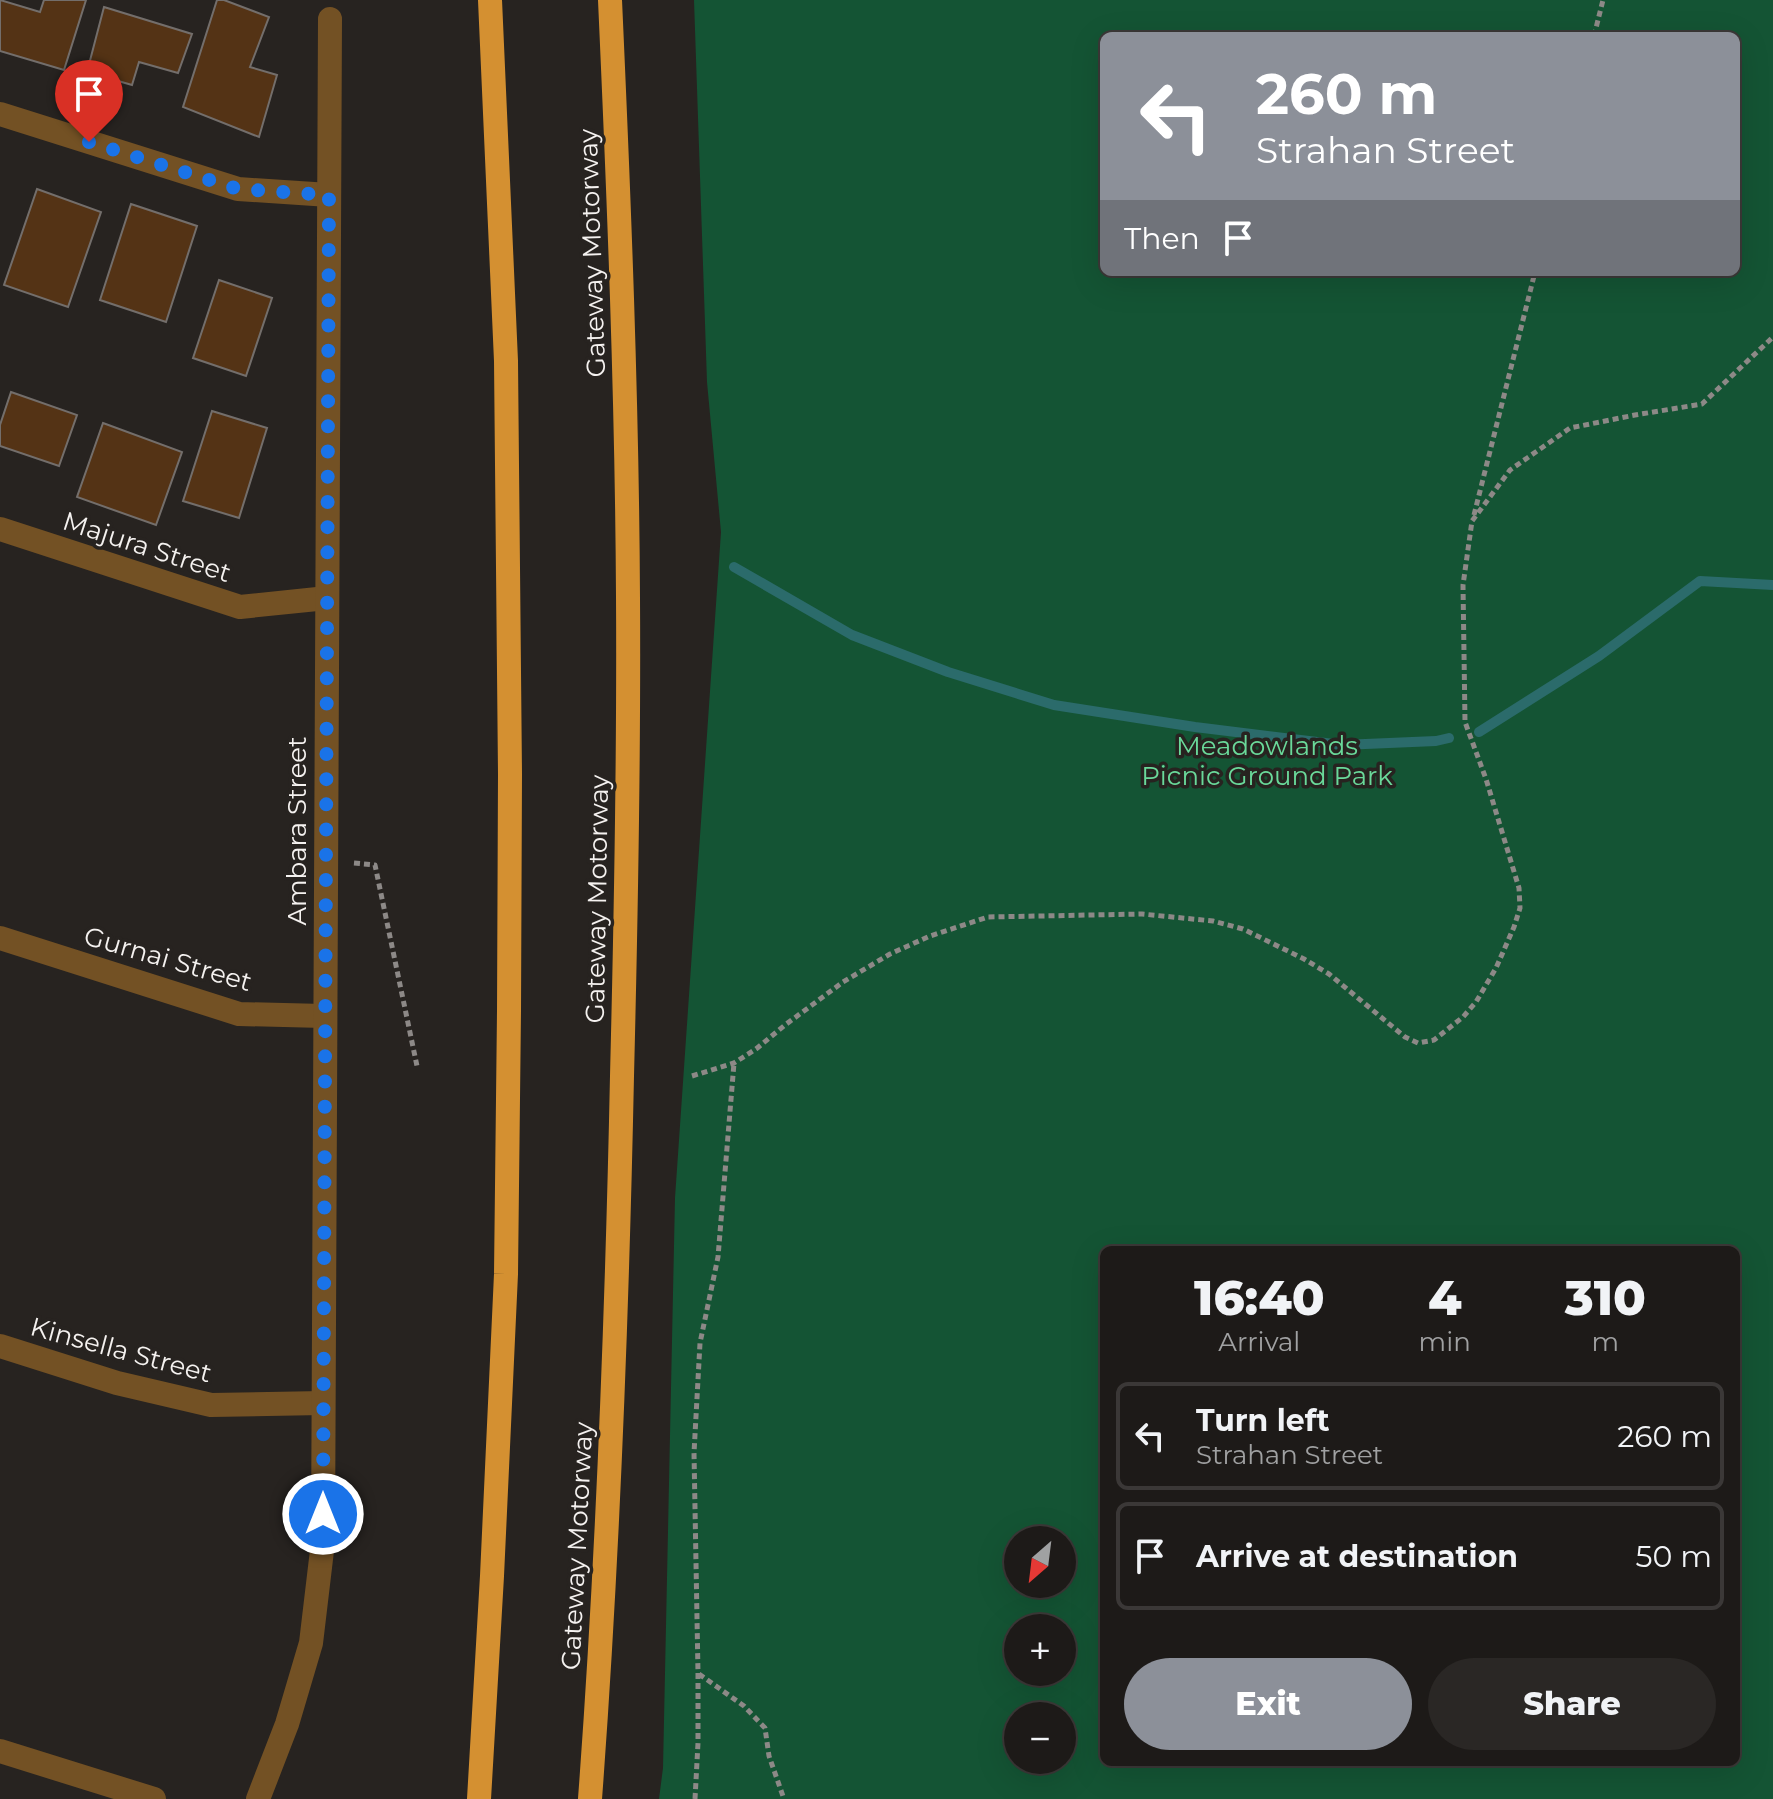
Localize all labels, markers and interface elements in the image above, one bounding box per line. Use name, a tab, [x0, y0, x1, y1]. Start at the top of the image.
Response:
pin	[55, 60, 123, 142]
text: 260 m	[1256, 60, 1437, 128]
icon: left	[1124, 64, 1228, 168]
icon: arrive	[67, 72, 111, 116]
street label: Gateway Motorway	[572, 127, 612, 378]
text: Strahan Street	[1256, 128, 1515, 172]
icon: arrive	[1216, 216, 1260, 260]
text: Then	[1124, 220, 1200, 257]
street label: Majura Street	[59, 505, 235, 589]
park label: Meadowlands Picnic Ground Park	[1141, 730, 1393, 792]
street label: Ambara Street	[281, 736, 313, 926]
street label: Gateway Motorway	[579, 774, 615, 1024]
street label: Gurnai Street	[80, 920, 256, 998]
text: 16:40	[1194, 1269, 1325, 1327]
text: 4	[1428, 1269, 1461, 1327]
text: 310	[1565, 1269, 1646, 1327]
street label: Kinsella Street	[27, 1310, 215, 1390]
text: Arrival	[1218, 1326, 1300, 1358]
text: min	[1419, 1326, 1471, 1358]
text: m	[1592, 1326, 1619, 1358]
text: Turn left	[1196, 1402, 1329, 1439]
icon: left	[1128, 1414, 1172, 1458]
text: 260 m	[1617, 1418, 1712, 1455]
street label: Gateway Motorway	[555, 1420, 600, 1671]
text: Strahan Street	[1196, 1439, 1383, 1471]
position arrow	[281, 1472, 365, 1556]
north arrow	[1004, 1526, 1076, 1598]
map controls	[1004, 1526, 1076, 1774]
icon: arrive	[1128, 1534, 1172, 1578]
text: Arrive at destination	[1196, 1538, 1518, 1575]
text: 50 m	[1635, 1538, 1712, 1575]
button: +	[1004, 1614, 1076, 1686]
button: Exit	[1124, 1658, 1412, 1750]
button: Share	[1428, 1658, 1716, 1750]
button: −	[1004, 1702, 1076, 1774]

